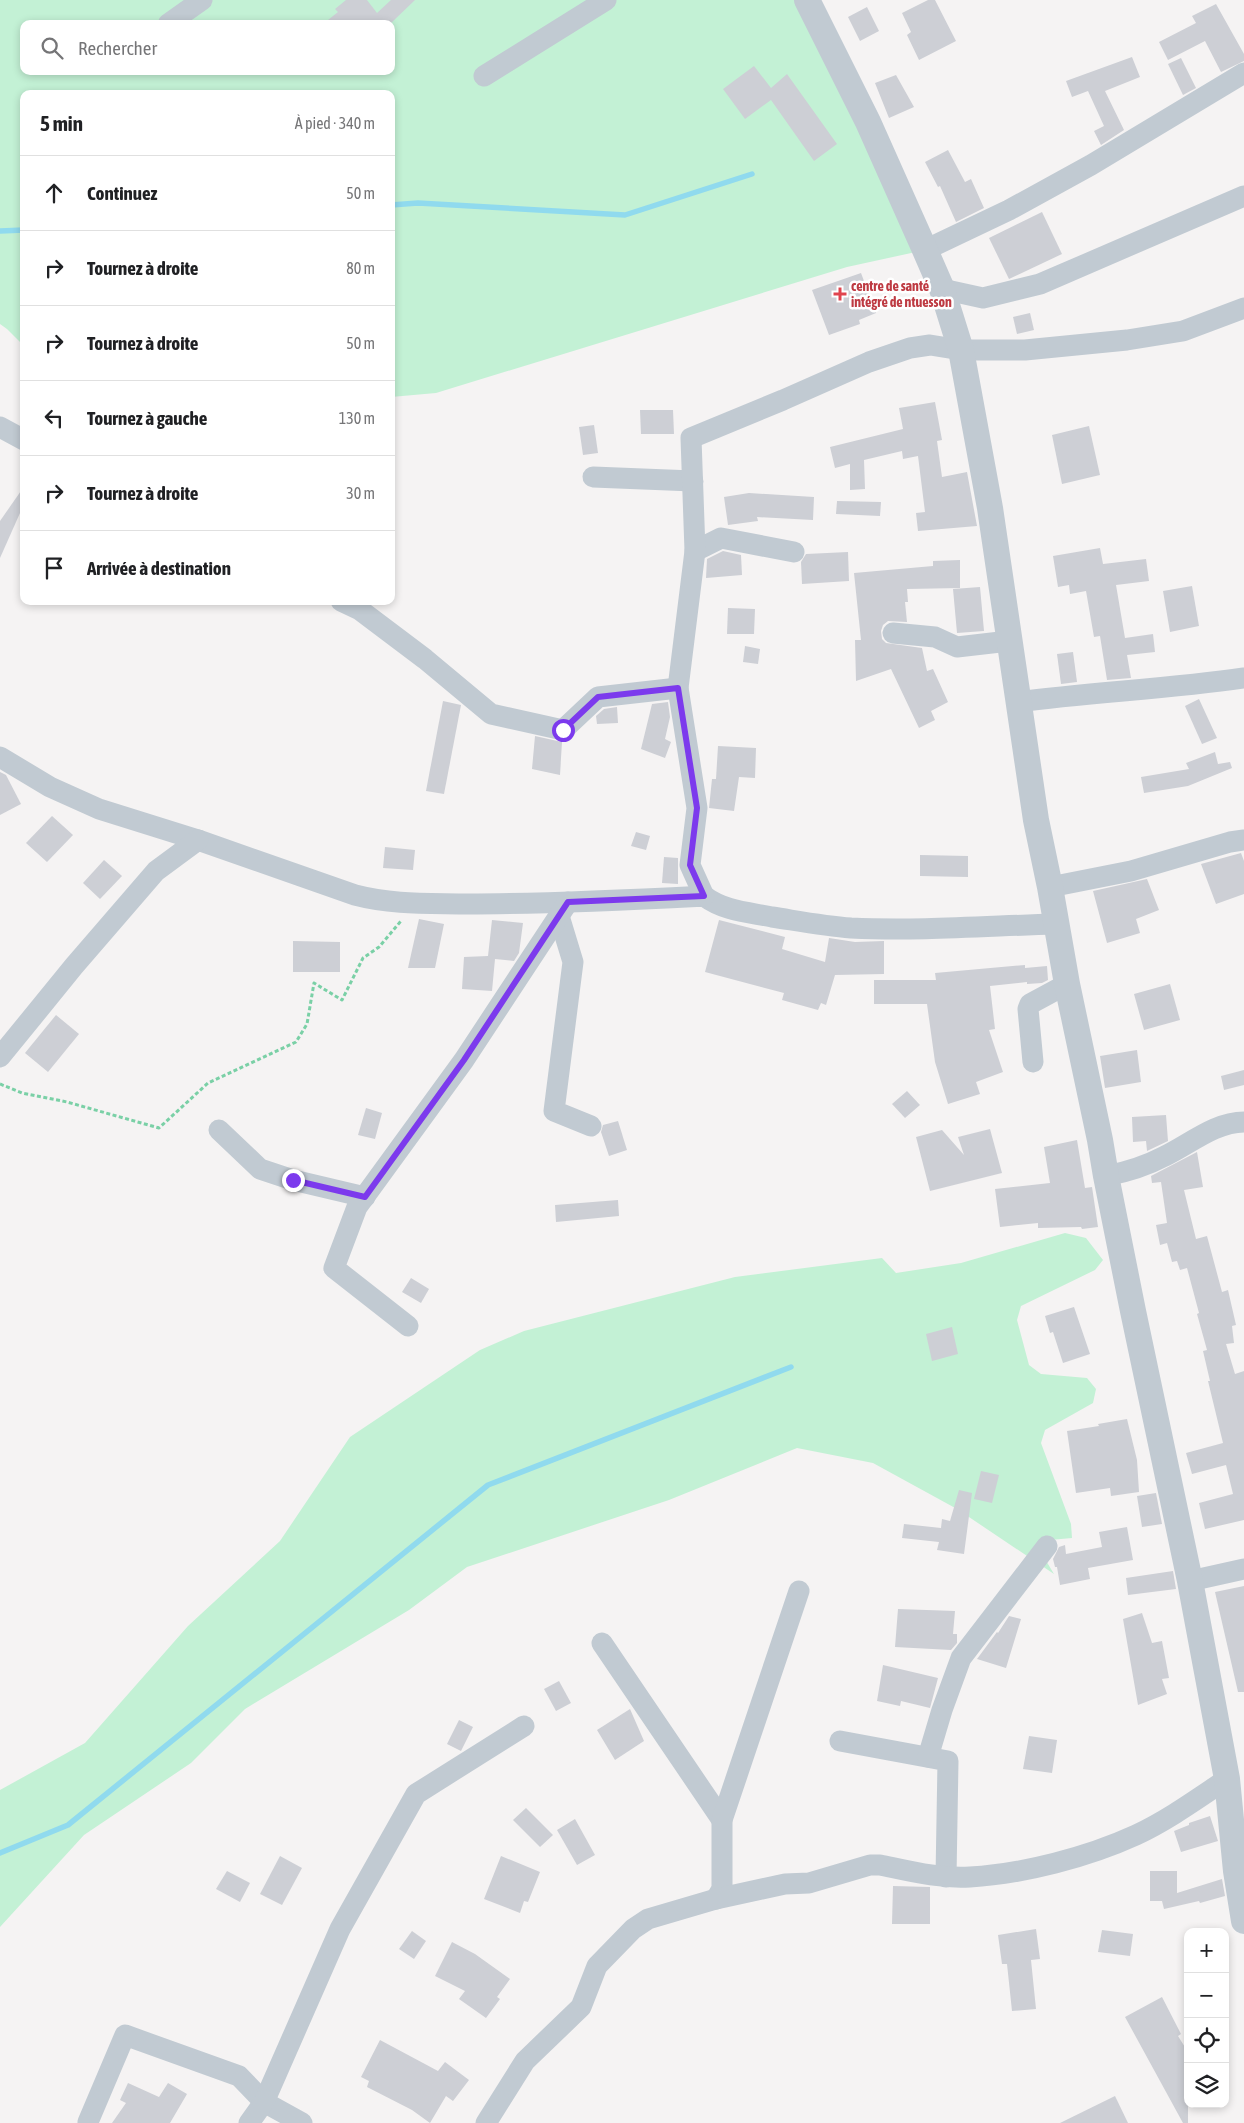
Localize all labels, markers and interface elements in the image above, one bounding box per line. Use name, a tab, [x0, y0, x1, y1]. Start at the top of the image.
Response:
search box	[20, 20, 395, 75]
icon: search	[38, 34, 66, 62]
text: Rechercher	[78, 37, 157, 59]
text: 5 min	[40, 111, 83, 135]
text: À pied · 340 m	[295, 114, 375, 132]
icon: ahead	[40, 179, 68, 207]
text: Continuez	[87, 182, 157, 204]
text: 50 m	[346, 184, 375, 202]
icon: right	[40, 254, 68, 282]
text: Tournez à droite	[87, 257, 198, 279]
text: 80 m	[346, 259, 375, 277]
place label: centre de santé intégré de ntuesson	[851, 278, 952, 310]
marker: centre de santé intégré de ntuesson	[833, 287, 847, 301]
icon: right	[40, 329, 68, 357]
text: Tournez à droite	[87, 332, 198, 354]
text: 50 m	[346, 334, 375, 352]
icon: left	[40, 404, 68, 432]
text: Tournez à gauche	[87, 407, 207, 429]
text: 130 m	[339, 409, 375, 427]
icon: right	[40, 479, 68, 507]
text: Tournez à droite	[87, 482, 198, 504]
text: 30 m	[346, 484, 375, 502]
icon: arrive	[40, 554, 68, 582]
text: Arrivée à destination	[87, 557, 231, 579]
route start	[552, 719, 575, 742]
route end	[282, 1169, 305, 1192]
map controls	[1184, 1928, 1229, 2108]
button: +	[1184, 1928, 1229, 1973]
button: −	[1184, 1973, 1229, 2018]
button: locate	[1184, 2018, 1229, 2063]
button: layers	[1184, 2063, 1229, 2108]

